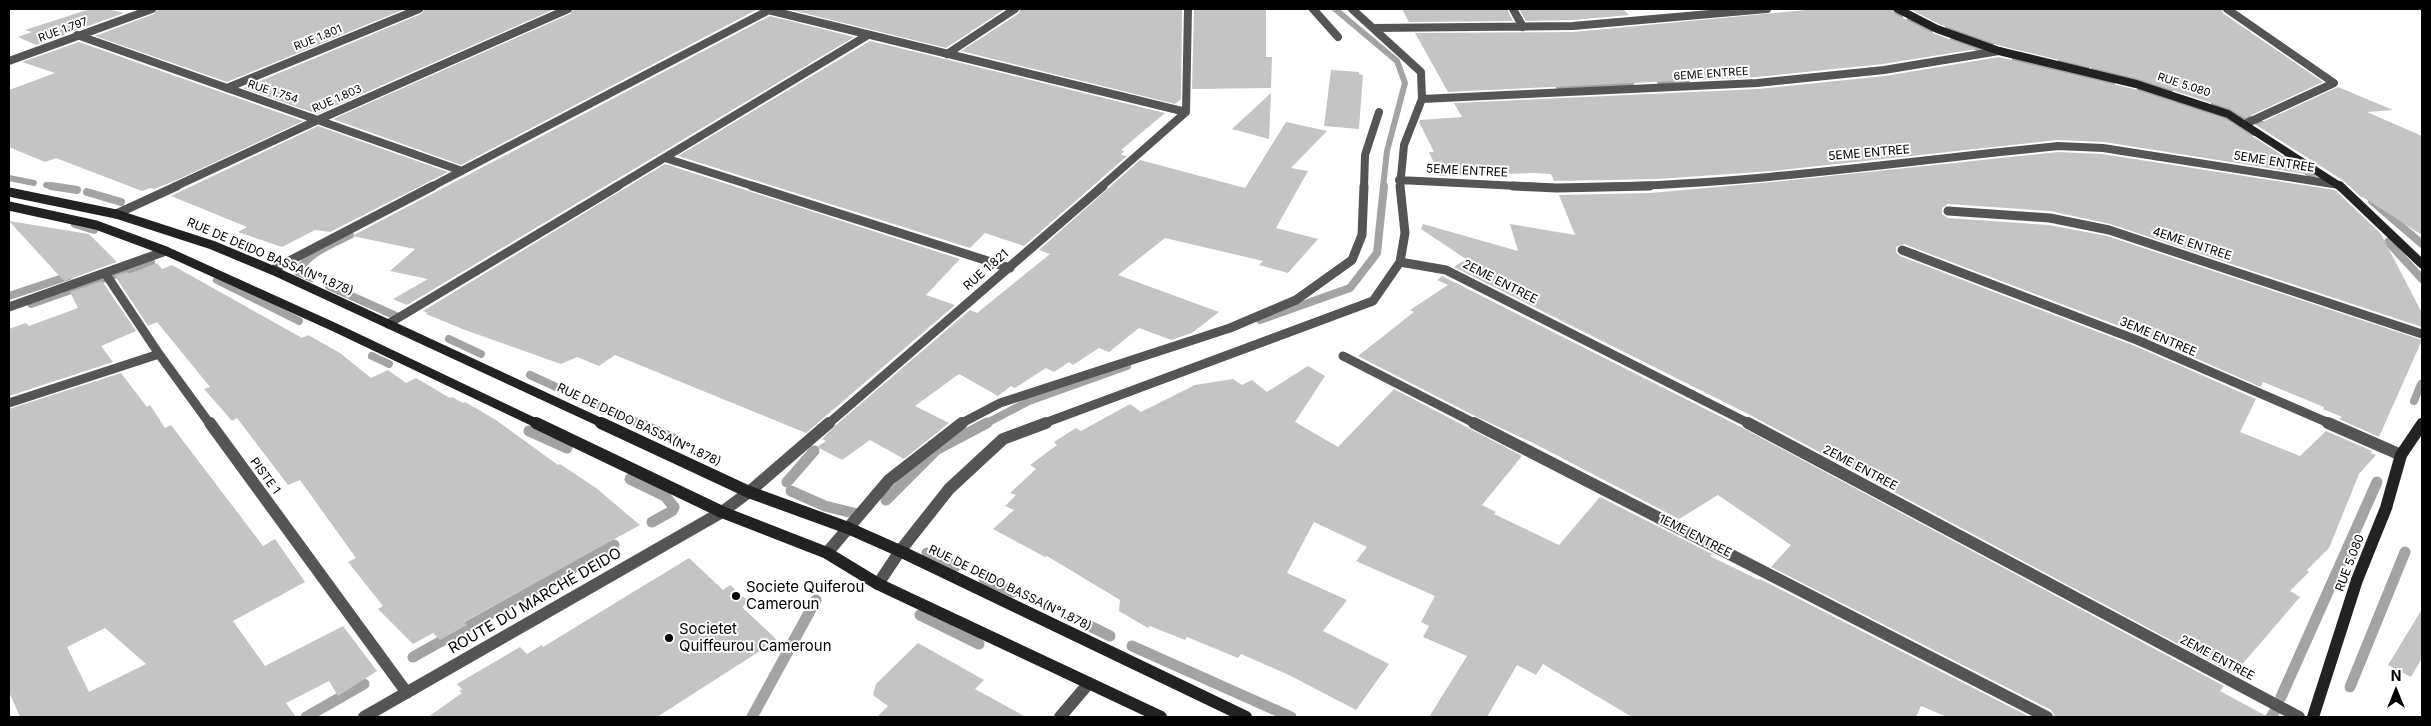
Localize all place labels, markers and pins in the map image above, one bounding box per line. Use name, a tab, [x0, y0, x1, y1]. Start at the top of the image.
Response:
place label: Societe Quiferou Cameroun	[746, 578, 864, 613]
marker: Societe Quiferou Cameroun	[730, 590, 742, 602]
place label: Societet Quiffeurou Cameroun	[679, 620, 832, 655]
marker: Societet Quiffeurou Cameroun	[663, 632, 675, 644]

